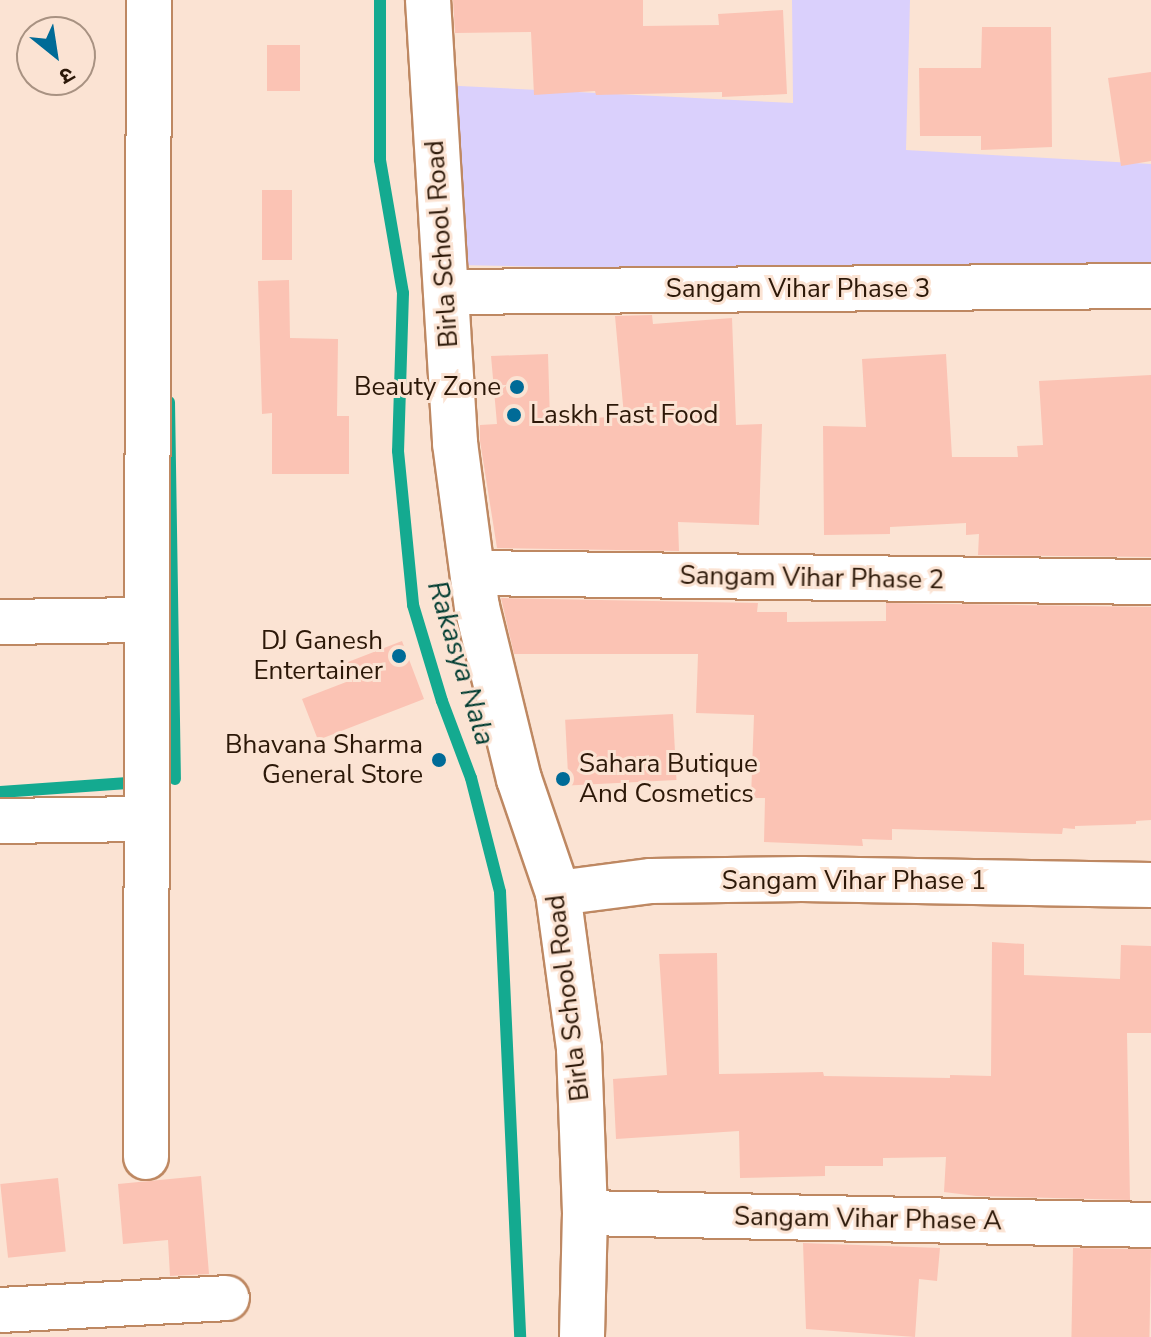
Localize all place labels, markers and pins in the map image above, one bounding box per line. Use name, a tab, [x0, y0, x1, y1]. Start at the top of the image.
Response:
place label: Beauty Zone	[354, 371, 501, 403]
marker: Beauty Zone	[508, 378, 526, 396]
place label: Laskh Fast Food	[530, 399, 718, 431]
marker: Laskh Fast Food	[505, 406, 523, 424]
place label: DJ Ganesh Entertainer	[253, 625, 383, 686]
marker: DJ Ganesh Entertainer	[390, 647, 408, 665]
place label: Bhavana Sharma General Store	[225, 729, 423, 790]
place label: Sahara Butique And Cosmetics	[579, 748, 758, 810]
marker: Bhavana Sharma General Store	[430, 751, 448, 769]
marker: Sahara Butique And Cosmetics	[554, 770, 572, 788]

